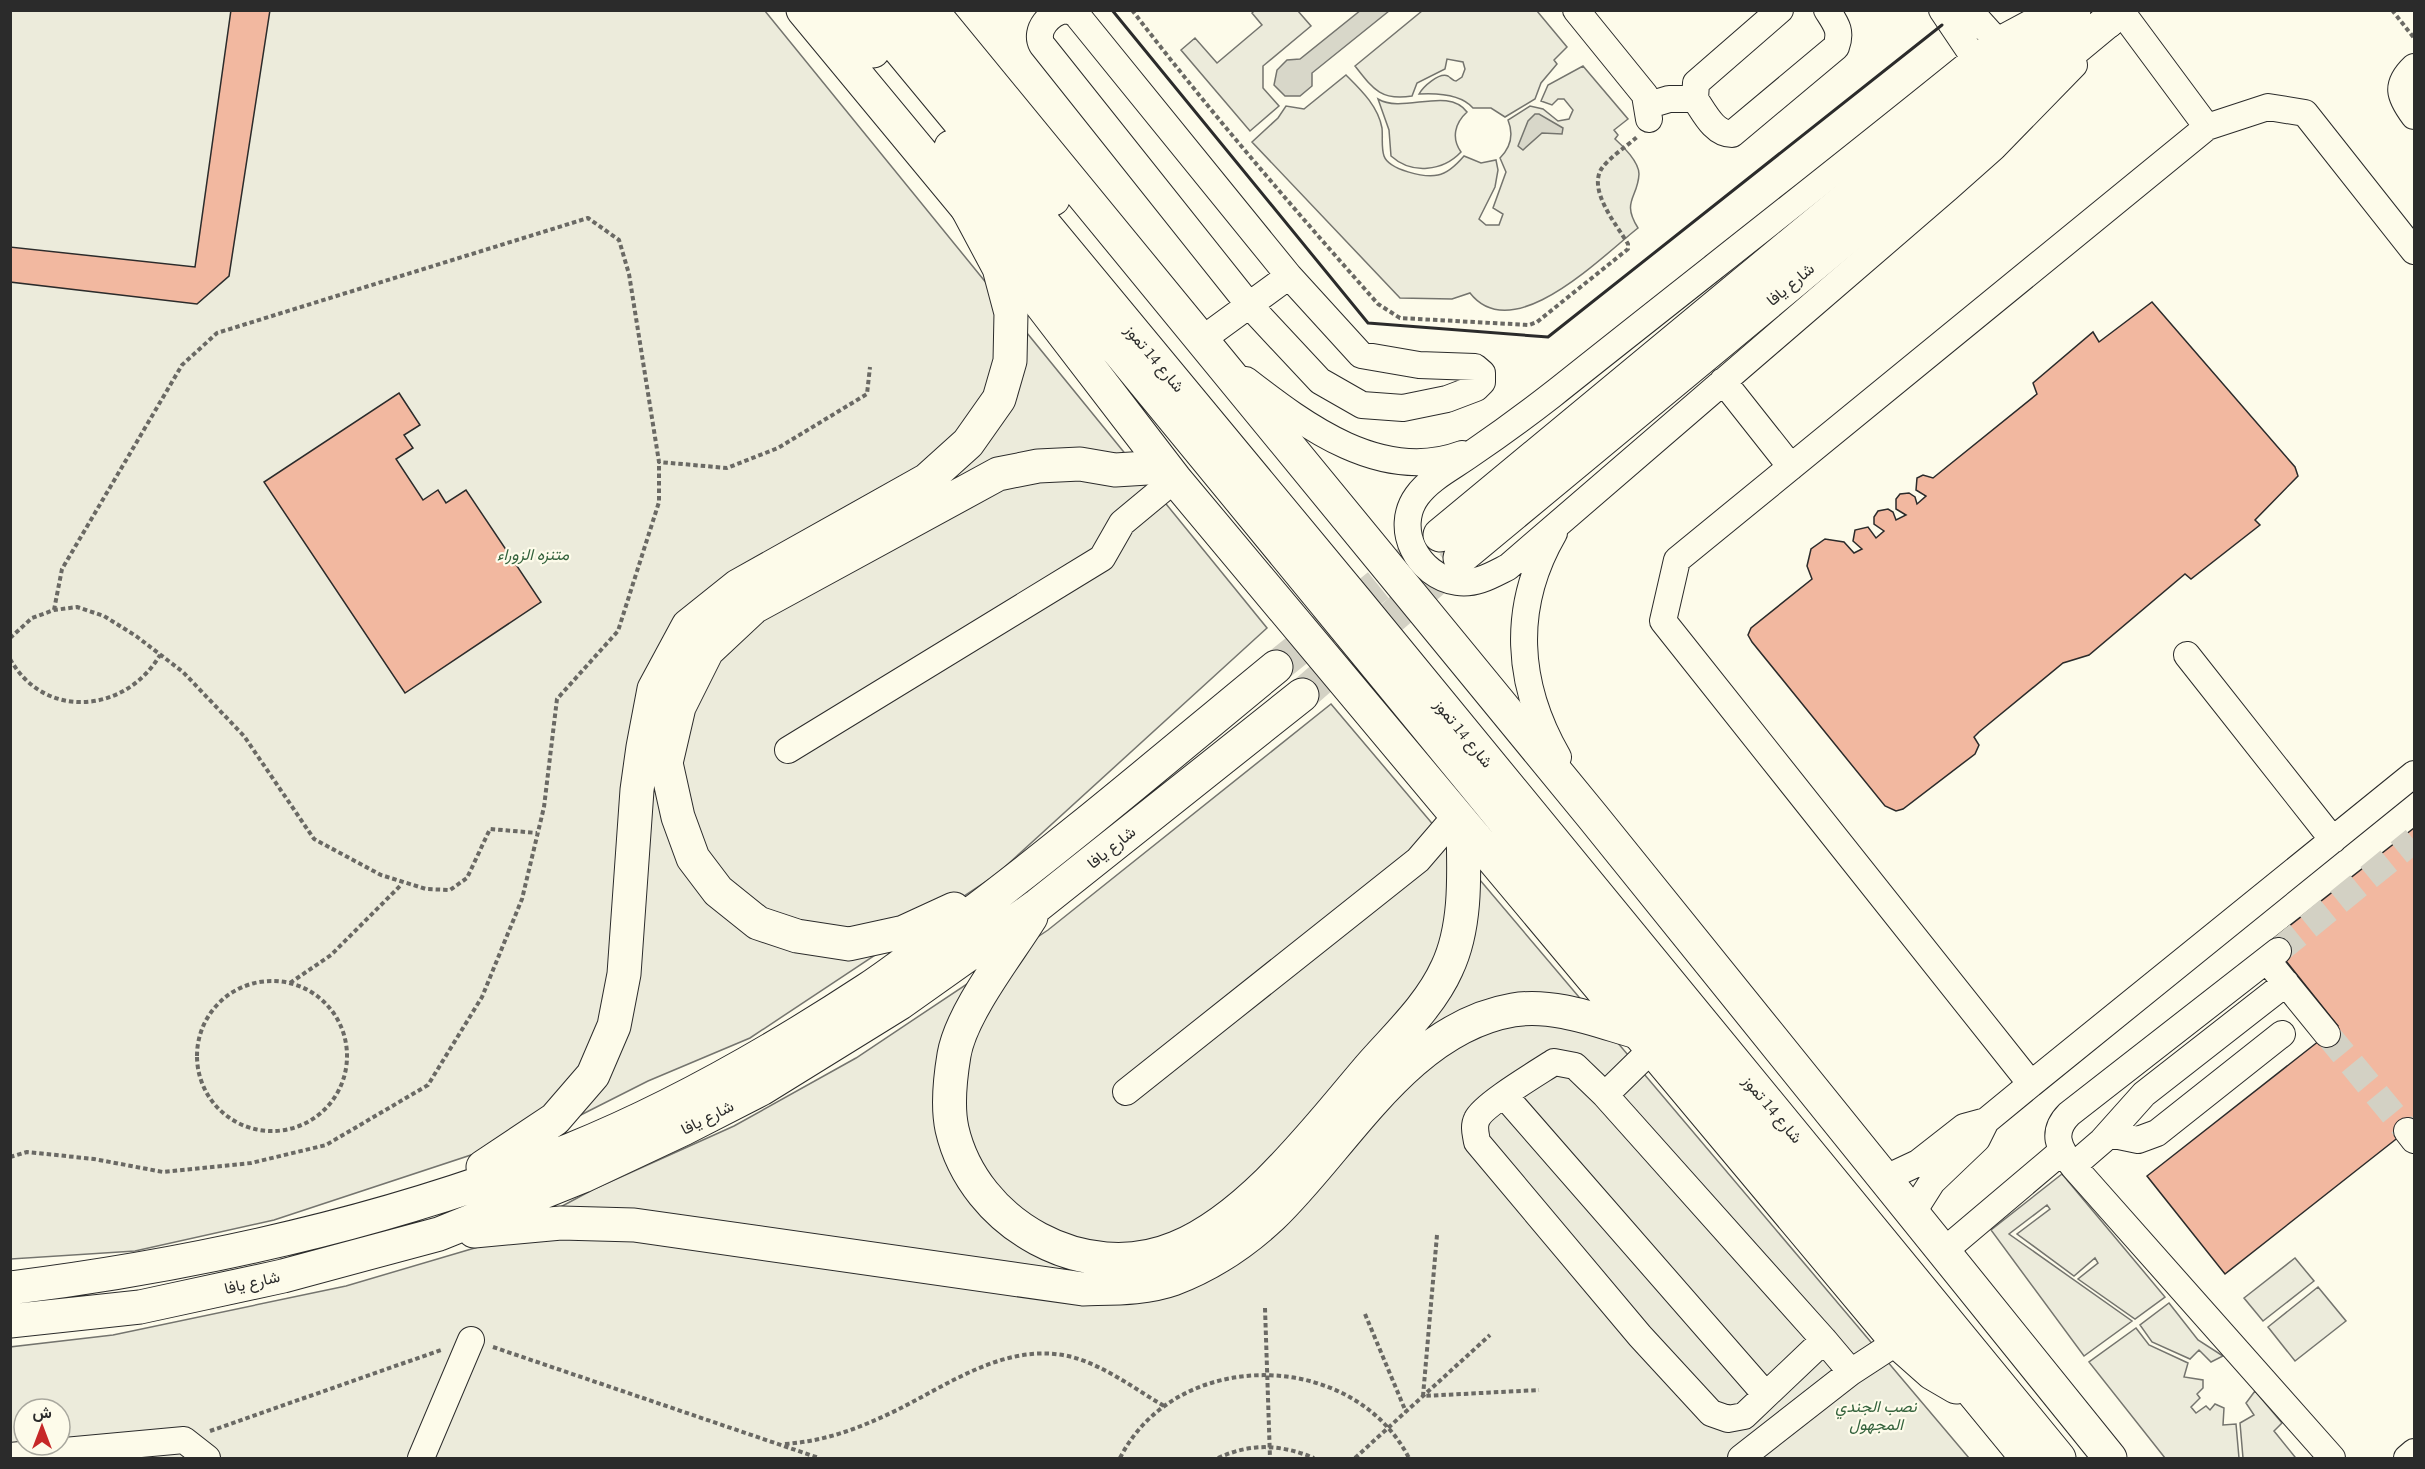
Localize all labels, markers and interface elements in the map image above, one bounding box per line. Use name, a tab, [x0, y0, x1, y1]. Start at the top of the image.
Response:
street label: شارع يافا	[1761, 257, 1819, 311]
street label: شارع 14 تموز	[1119, 319, 1190, 397]
park label: متنزه الزوراء	[497, 543, 570, 565]
street label: شارع 14 تموز	[1428, 693, 1498, 773]
street label: شارع يافا	[1082, 821, 1141, 874]
street label: شارع 14 تموز	[1737, 1070, 1808, 1148]
street label: شارع يافا	[677, 1094, 738, 1141]
street label: شارع يافا	[222, 1265, 282, 1300]
park label: نصب الجندي المجهول	[1835, 1395, 1918, 1435]
north arrow	[12, 1397, 72, 1457]
text: ش	[32, 1401, 52, 1423]

